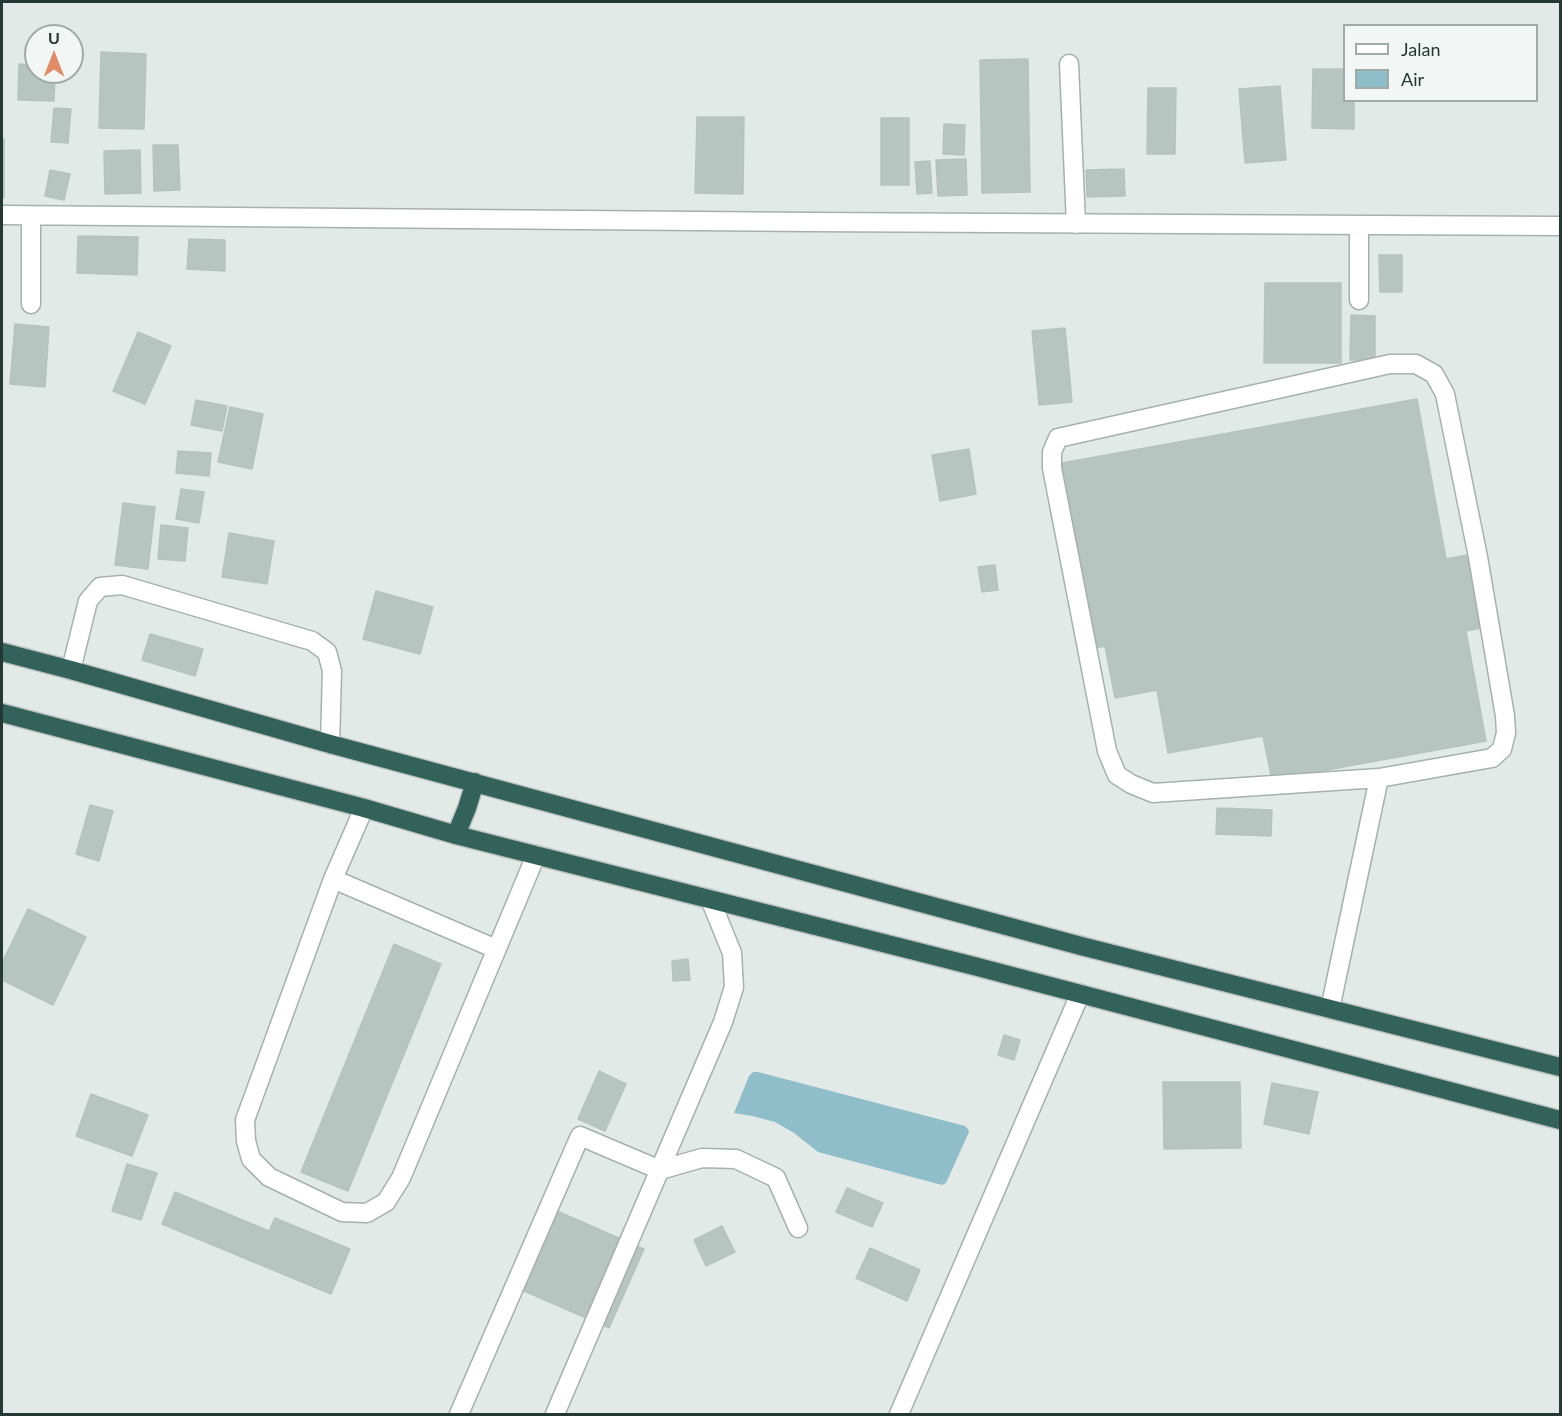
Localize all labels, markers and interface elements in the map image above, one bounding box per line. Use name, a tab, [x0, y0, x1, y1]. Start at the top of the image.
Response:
north arrow	[24, 24, 84, 84]
legend	[1343, 24, 1538, 102]
text: U	[48, 28, 60, 47]
text: Jalan	[1401, 38, 1440, 60]
text: Air	[1401, 68, 1424, 90]

